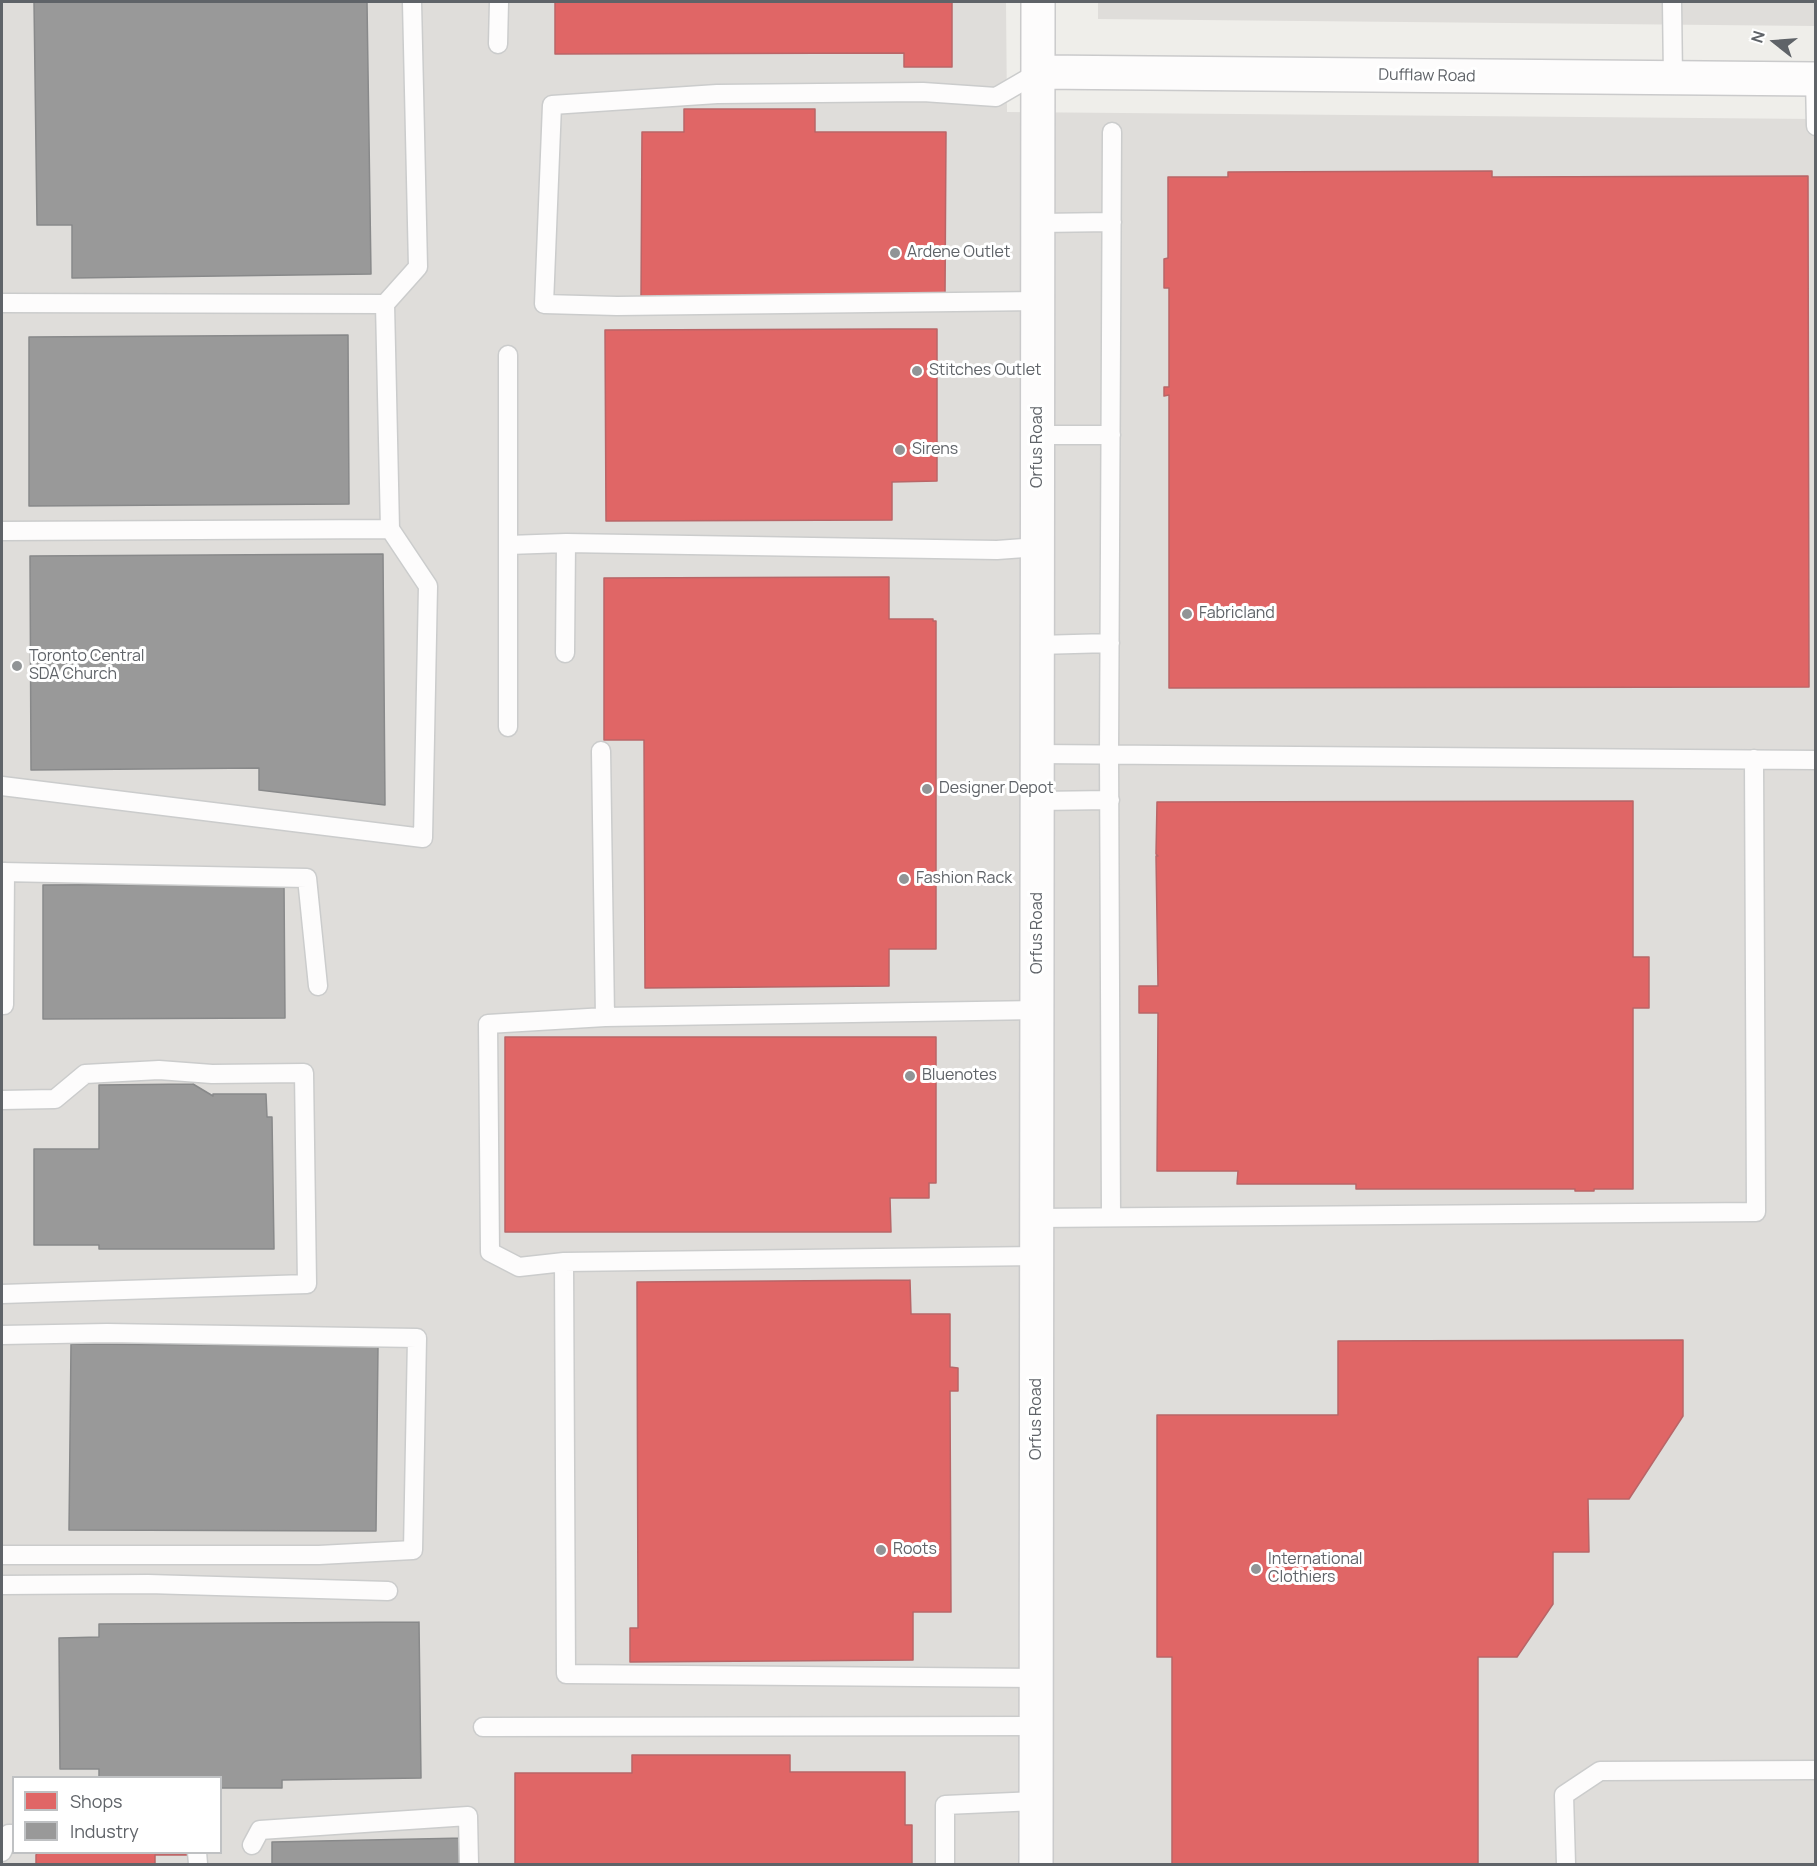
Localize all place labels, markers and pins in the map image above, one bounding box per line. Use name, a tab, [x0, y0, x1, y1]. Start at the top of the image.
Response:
place label: Ardene Outlet	[907, 243, 1010, 263]
marker: Ardene Outlet	[888, 246, 902, 260]
place label: Stitches Outlet	[929, 361, 1041, 381]
marker: Stitches Outlet	[910, 364, 924, 378]
place label: Sirens	[912, 440, 958, 460]
marker: Sirens	[893, 443, 907, 457]
place label: Fabricland	[1199, 604, 1275, 624]
marker: Fabricland	[1180, 607, 1194, 621]
place label: Toronto Central SDA Church	[29, 647, 145, 685]
marker: Toronto Central SDA Church	[10, 659, 24, 673]
place label: Designer Depot	[939, 779, 1054, 799]
marker: Designer Depot	[920, 782, 934, 796]
place label: Fashion Rack	[916, 869, 1012, 889]
marker: Fashion Rack	[897, 872, 911, 886]
place label: Bluenotes	[922, 1066, 997, 1086]
marker: Bluenotes	[903, 1069, 917, 1083]
place label: Roots	[893, 1540, 937, 1560]
marker: Roots	[874, 1543, 888, 1557]
place label: International Clothiers	[1268, 1550, 1363, 1588]
marker: International Clothiers	[1249, 1562, 1263, 1576]

